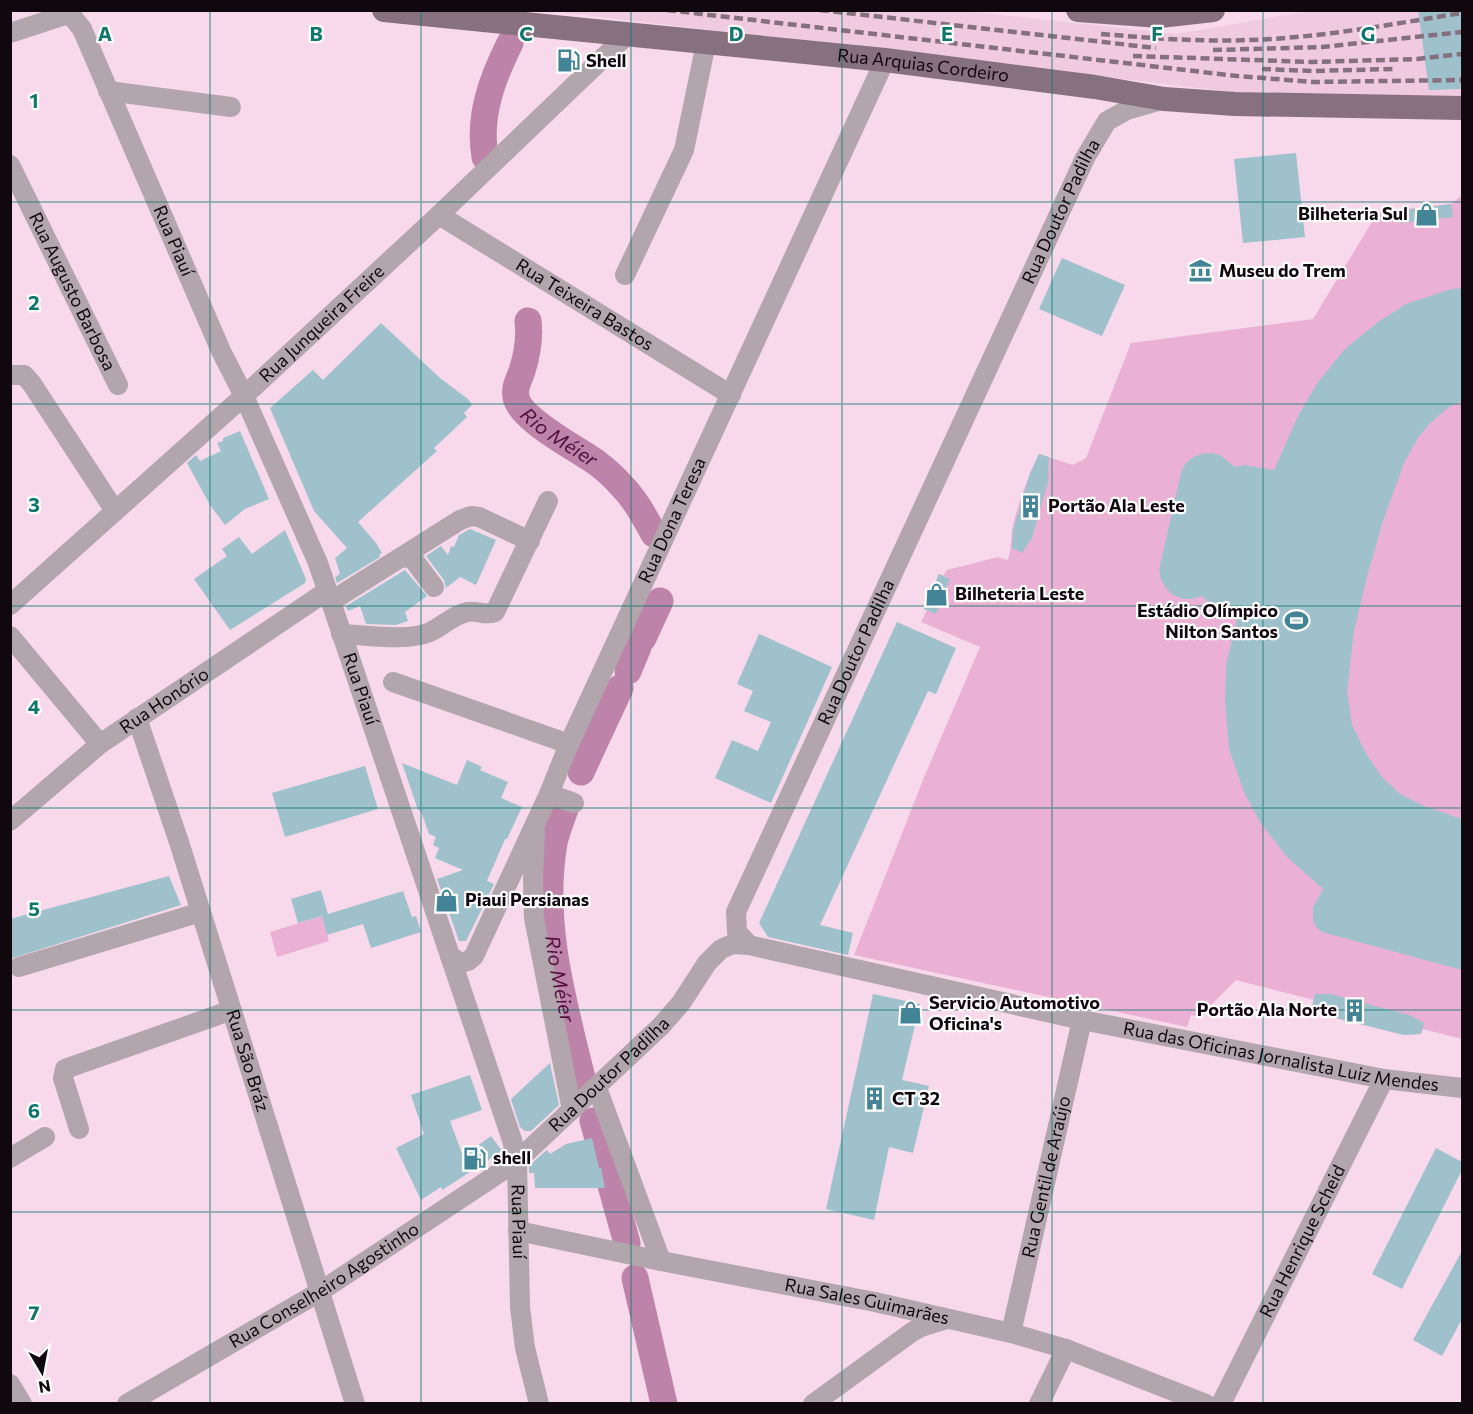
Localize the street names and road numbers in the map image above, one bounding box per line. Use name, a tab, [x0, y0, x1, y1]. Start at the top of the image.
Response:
street label: Rua Arquias Cordeiro	[836, 43, 1010, 86]
street label: Rua Doutor Padilha	[1016, 134, 1104, 287]
street label: Rua Piauí	[149, 202, 200, 281]
street label: Rua Augusto Barbosa	[25, 208, 121, 374]
street label: Rua Teixeira Bastos	[512, 253, 658, 355]
street label: Rua Junqueira Freire	[254, 260, 388, 386]
street label: Rua Dona Teresa	[633, 454, 710, 586]
street label: Rua Doutor Padilha	[812, 576, 898, 728]
street label: Rua Piauí	[339, 650, 384, 729]
street label: Rua Honório	[115, 662, 213, 738]
street label: Rua São Bráz	[222, 1006, 275, 1114]
street label: Rua Doutor Padilha	[543, 1012, 674, 1136]
street label: Rua das Oficinas Jornalista Luiz Mendes	[1121, 1016, 1440, 1095]
street label: Rua Gentil de Araújo	[1016, 1094, 1074, 1260]
street label: Rua Henrique Scheid	[1254, 1161, 1349, 1321]
street label: Rua Piauí	[507, 1184, 531, 1261]
street label: Rua Conselheiro Agostinho	[225, 1217, 423, 1352]
street label: Rua Sales Guimarães	[783, 1273, 952, 1329]

